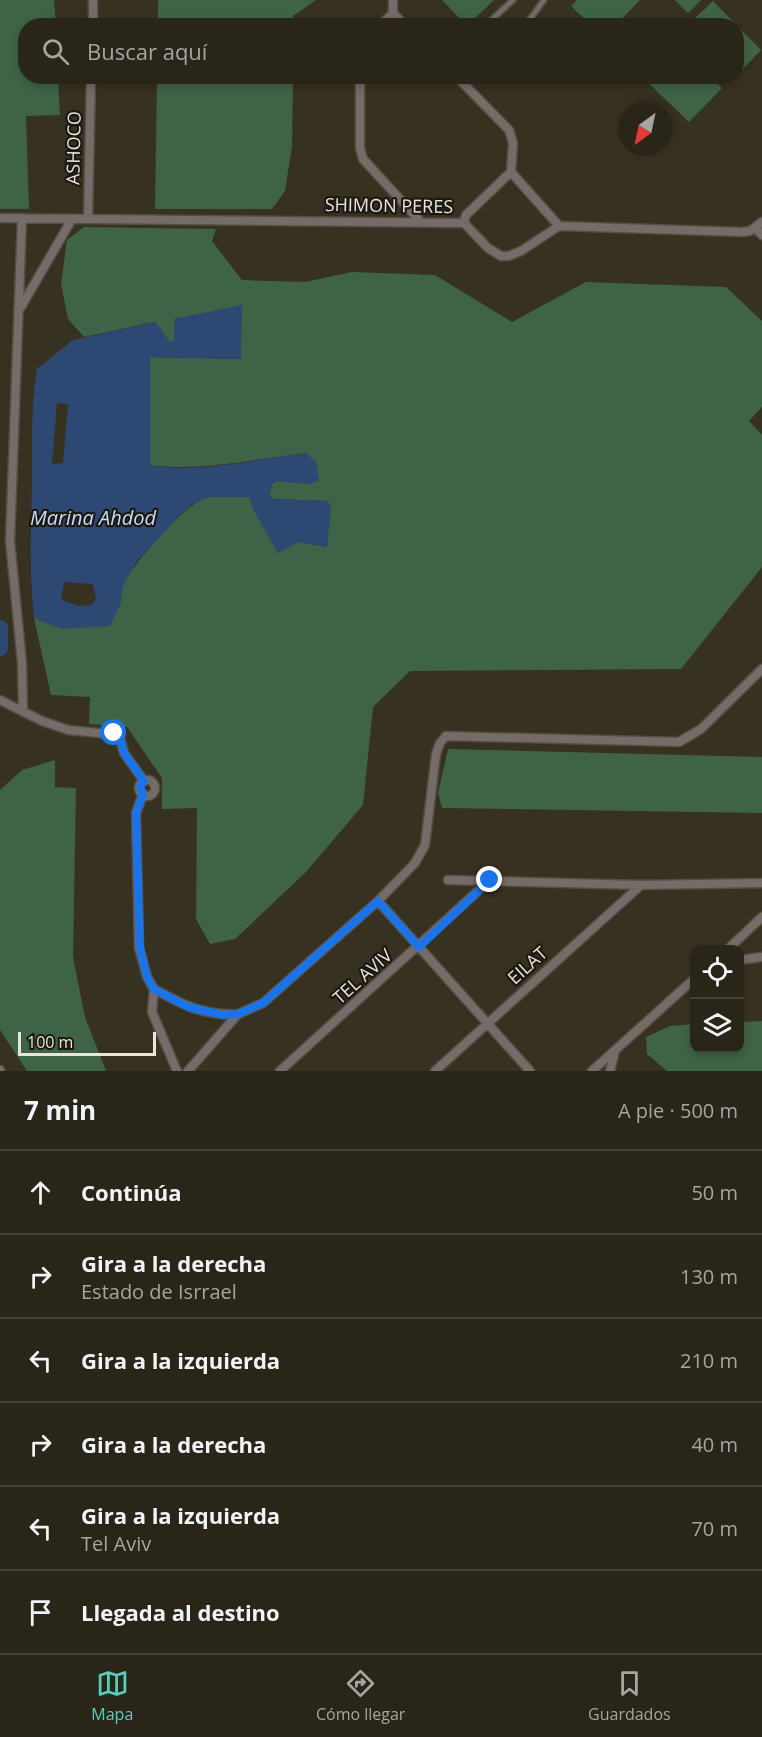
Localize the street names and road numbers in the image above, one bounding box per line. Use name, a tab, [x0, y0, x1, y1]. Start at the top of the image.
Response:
street label: ASHOCO	[60, 111, 86, 185]
street label: SHIMON PERES	[325, 192, 454, 218]
street label: EILAT	[502, 941, 552, 989]
street label: TEL AVIV	[327, 943, 397, 1009]

